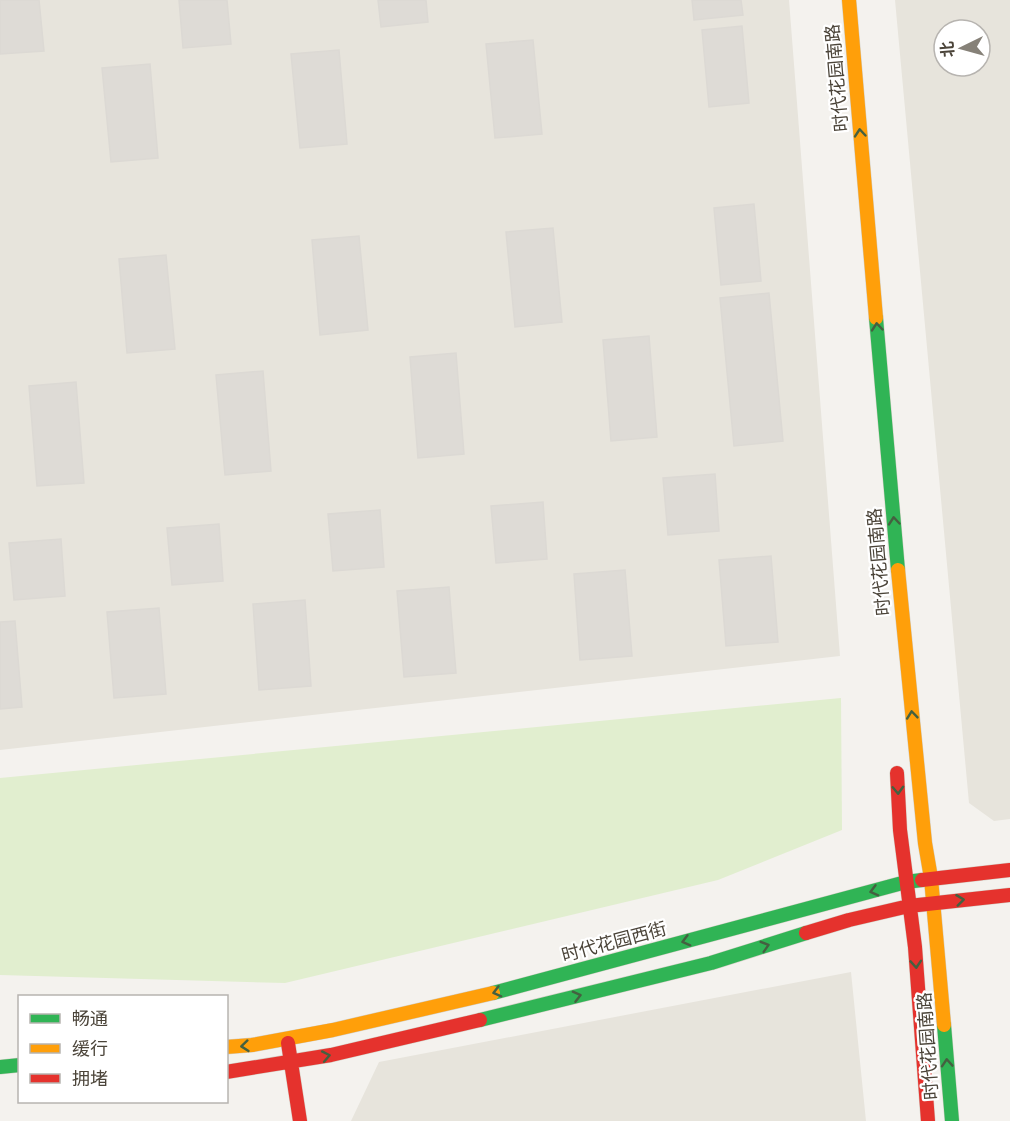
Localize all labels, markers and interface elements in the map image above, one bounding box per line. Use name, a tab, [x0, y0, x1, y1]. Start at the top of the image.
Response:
north arrow	[932, 18, 992, 78]
street label: 时代花园南路	[821, 23, 852, 133]
text: 北	[936, 40, 958, 58]
one-way arrow	[854, 128, 867, 137]
one-way arrow	[870, 322, 883, 331]
street label: 时代花园南路	[863, 507, 894, 617]
one-way arrow	[888, 517, 901, 526]
one-way arrow	[906, 711, 919, 720]
one-way arrow	[891, 786, 904, 795]
one-way arrow	[869, 883, 879, 896]
one-way arrow	[955, 894, 964, 906]
street label: 时代花园西街	[559, 917, 669, 966]
one-way arrow	[681, 934, 691, 947]
one-way arrow	[759, 941, 770, 953]
one-way arrow	[909, 960, 922, 969]
one-way arrow	[493, 985, 503, 997]
one-way arrow	[571, 990, 581, 1003]
street label: 时代花园南路	[913, 991, 942, 1101]
legend	[18, 995, 228, 1103]
text: 畅通	[72, 1008, 108, 1029]
text: 缓行	[72, 1038, 108, 1059]
one-way arrow	[241, 1039, 250, 1052]
one-way arrow	[320, 1050, 330, 1063]
one-way arrow	[941, 1058, 954, 1067]
text: 拥堵	[72, 1068, 108, 1089]

